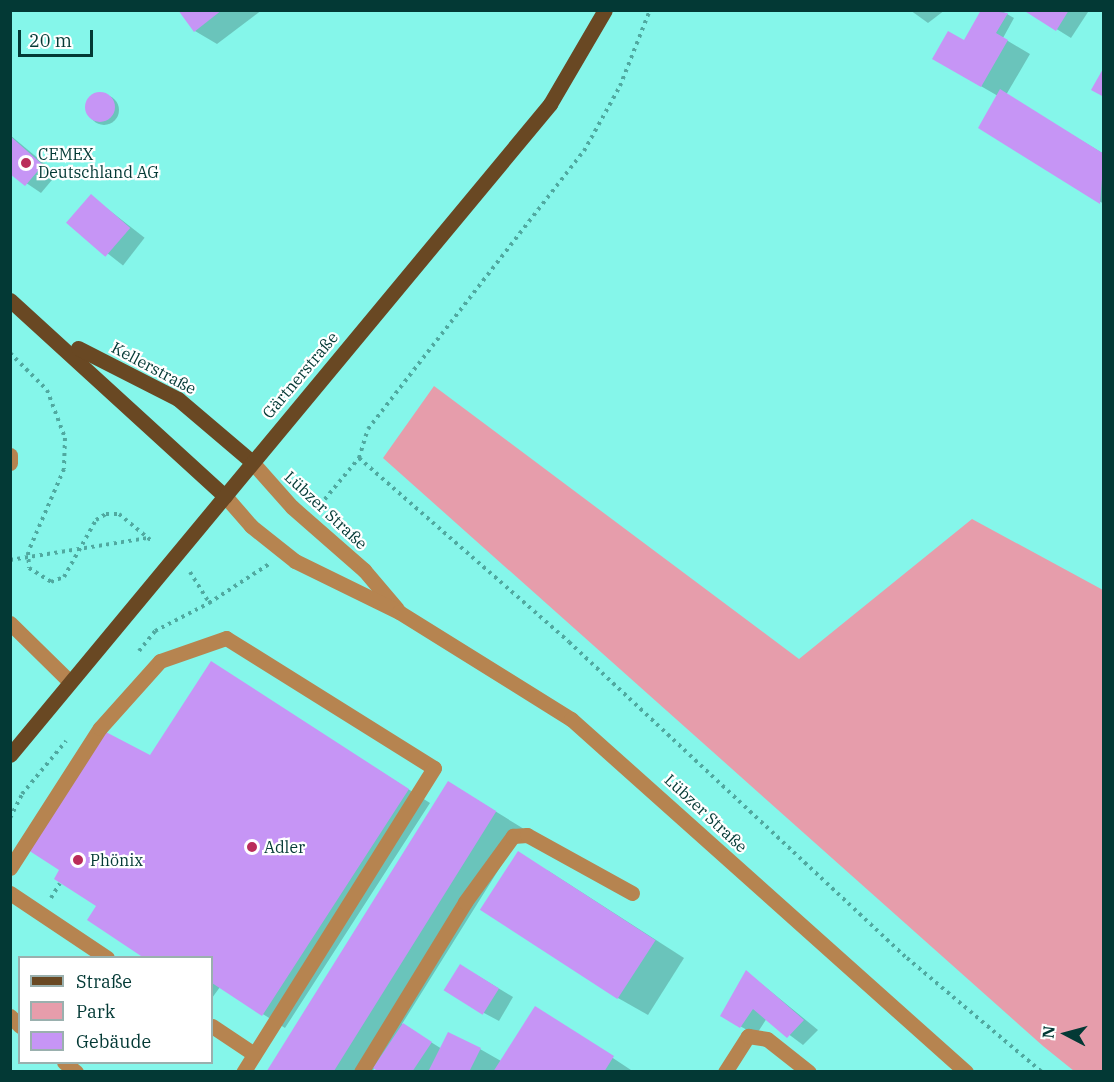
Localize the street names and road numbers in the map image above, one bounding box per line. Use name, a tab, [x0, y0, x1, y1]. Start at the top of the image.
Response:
street label: Gärtnerstraße	[258, 328, 342, 422]
street label: Kellerstraße	[109, 338, 199, 398]
street label: Lübzer Straße	[281, 467, 371, 553]
street label: Lübzer Straße	[661, 770, 751, 856]

